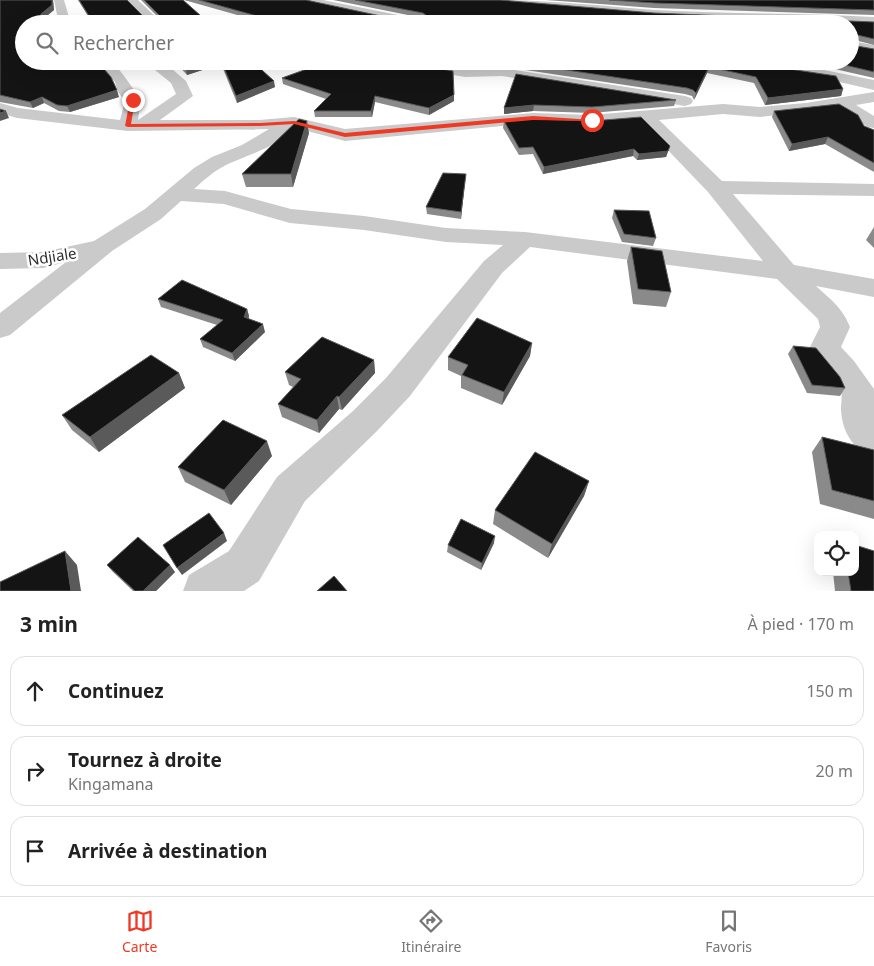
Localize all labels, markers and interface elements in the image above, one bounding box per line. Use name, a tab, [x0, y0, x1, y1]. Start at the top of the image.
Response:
search box	[15, 15, 859, 70]
icon: search	[33, 29, 61, 57]
text: Rechercher	[73, 30, 174, 56]
route end	[122, 89, 145, 112]
route start	[581, 109, 604, 132]
street label: Ndjiale	[26, 242, 78, 270]
map controls	[814, 531, 859, 576]
button: locate	[814, 531, 859, 576]
text: 3 min	[20, 610, 78, 638]
text: À pied · 170 m	[748, 613, 854, 635]
icon: ahead	[21, 677, 49, 705]
text: Continuez	[68, 678, 164, 704]
text: 150 m	[806, 680, 853, 702]
text: Tournez à droite	[68, 747, 222, 773]
icon: right	[21, 757, 49, 785]
text: 20 m	[816, 760, 853, 782]
text: Kingamana	[68, 773, 154, 795]
icon: arrive	[21, 837, 49, 865]
text: Arrivée à destination	[68, 838, 267, 864]
tab: Carte	[122, 907, 157, 956]
tab: Itinéraire	[401, 907, 461, 956]
tab: Favoris	[705, 907, 752, 956]

